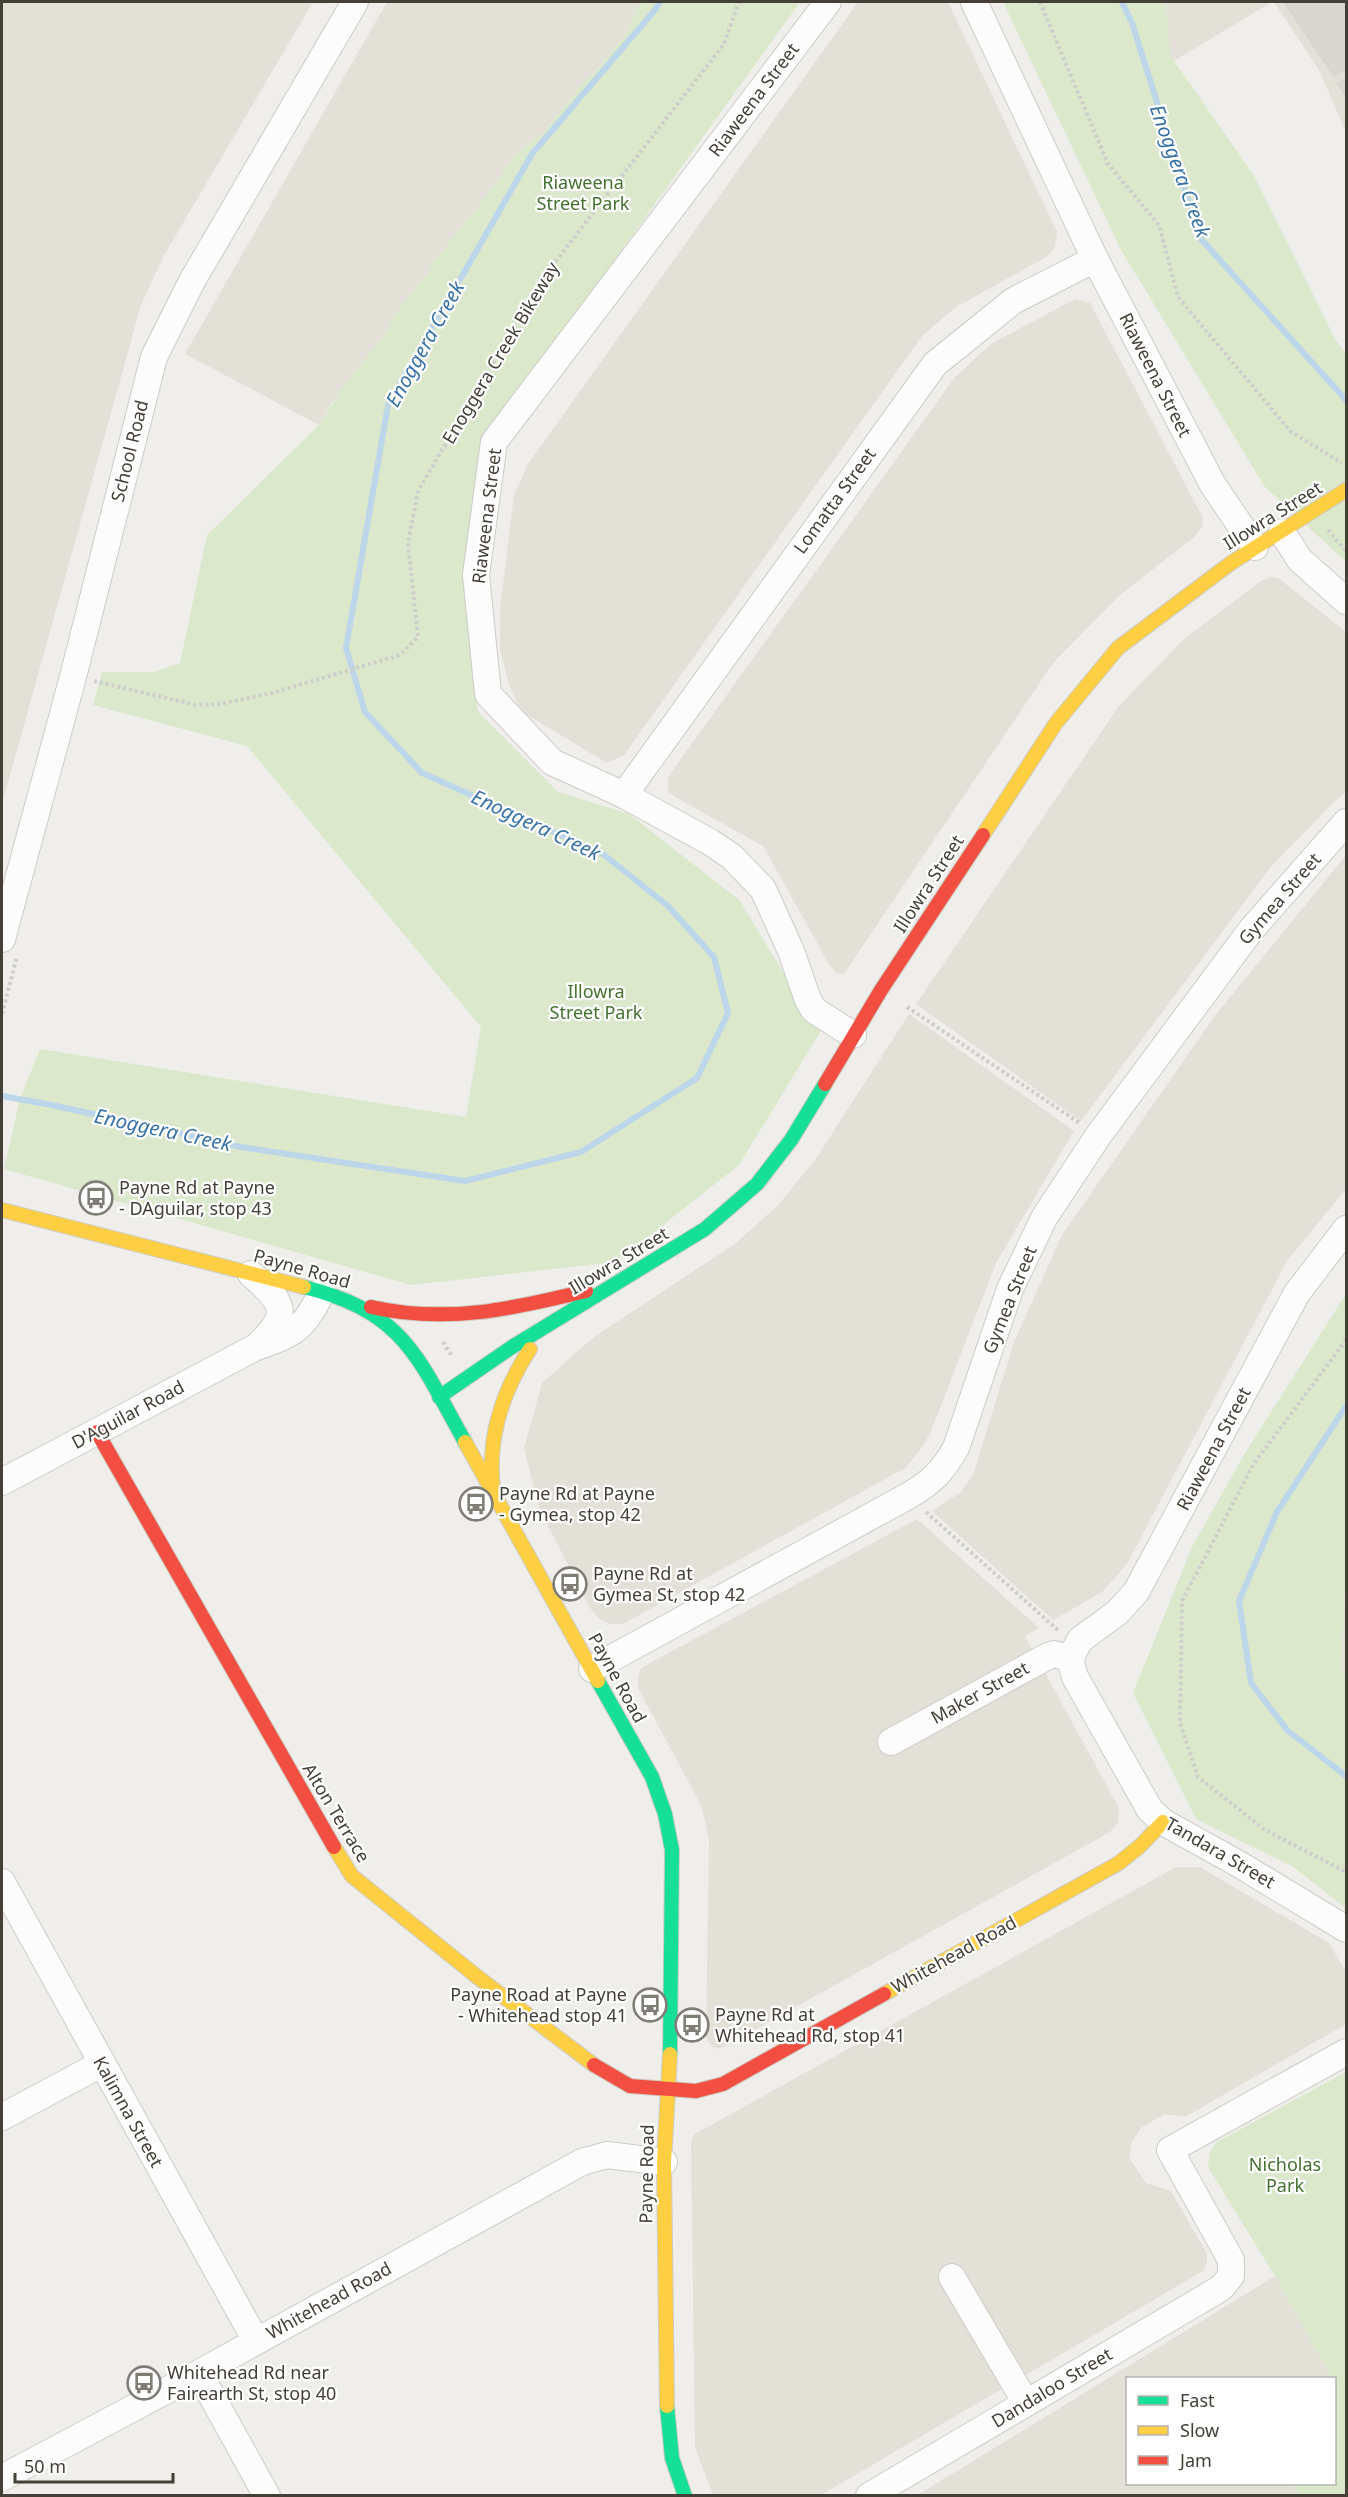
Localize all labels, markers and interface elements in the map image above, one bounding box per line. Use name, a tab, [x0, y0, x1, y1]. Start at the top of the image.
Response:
street label: Riaweena Street	[703, 37, 804, 161]
water label: Enoggera Creek	[1144, 101, 1217, 242]
park label: Riaweena Street Park	[537, 170, 630, 215]
street label: Enoggera Creek Bikeway	[436, 256, 565, 448]
water label: Enoggera Creek	[379, 275, 471, 411]
street label: Riaweena Street	[1114, 308, 1198, 441]
street label: School Road	[105, 397, 153, 504]
street label: Lomatta Street	[788, 442, 881, 558]
street label: Riaweena Street	[466, 446, 506, 585]
street label: Illowra Street	[1219, 475, 1327, 555]
water label: Enoggera Creek	[467, 783, 606, 867]
street label: Illowra Street	[888, 829, 969, 937]
street label: Gymea Street	[1233, 847, 1326, 949]
park label: Illowra Street Park	[550, 979, 643, 1024]
water label: Enoggera Creek	[92, 1102, 235, 1157]
place label: Payne Rd at Payne - DAguilar, stop 43	[119, 1175, 275, 1220]
bus stop icon: Payne Rd at Payne - DAguilar, stop 43	[78, 1180, 114, 1216]
street label: Illowra Street	[564, 1221, 673, 1299]
street label: Gymea Street	[977, 1242, 1042, 1357]
street label: Payne Road	[251, 1243, 353, 1293]
street label: D'Aguilar Road	[67, 1374, 188, 1454]
street label: Riaweena Street	[1170, 1382, 1256, 1514]
place label: Payne Rd at Payne - Gymea, stop 42	[499, 1481, 655, 1526]
bus stop icon: Payne Rd at Payne - Gymea, stop 42	[458, 1486, 494, 1522]
place label: Payne Rd at Gymea St, stop 42	[593, 1561, 745, 1606]
bus stop icon: Payne Rd at Gymea St, stop 42	[552, 1566, 588, 1602]
street label: Payne Road	[583, 1628, 652, 1727]
street label: Maker Street	[926, 1655, 1033, 1729]
street label: Alton Terrace	[298, 1758, 376, 1867]
street label: Tandara Street	[1161, 1811, 1280, 1894]
street label: Whitehead Road	[887, 1910, 1020, 1998]
place label: Payne Road at Payne - Whitehead stop 41	[450, 1982, 627, 2027]
bus stop icon: Payne Road at Payne - Whitehead stop 41	[632, 1987, 668, 2023]
place label: Payne Rd at Whitehead Rd, stop 41	[715, 2002, 905, 2047]
bus stop icon: Payne Rd at Whitehead Rd, stop 41	[674, 2007, 710, 2043]
street label: Kalimna Street	[88, 2052, 170, 2172]
street label: Payne Road	[633, 2124, 659, 2224]
park label: Nicholas Park	[1249, 2152, 1321, 2197]
street label: Whitehead Road	[262, 2256, 395, 2344]
street label: Dandaloo Street	[987, 2341, 1117, 2433]
place label: Whitehead Rd near Fairearth St, stop 40	[167, 2360, 336, 2405]
bus stop icon: Whitehead Rd near Fairearth St, stop 40	[126, 2365, 162, 2401]
legend	[1126, 2377, 1336, 2485]
text: Fast	[1180, 2388, 1215, 2412]
text: Slow	[1180, 2418, 1219, 2442]
scale bar	[15, 2446, 172, 2484]
text: Jam	[1178, 2448, 1212, 2472]
text: 50 m	[24, 2454, 66, 2478]

